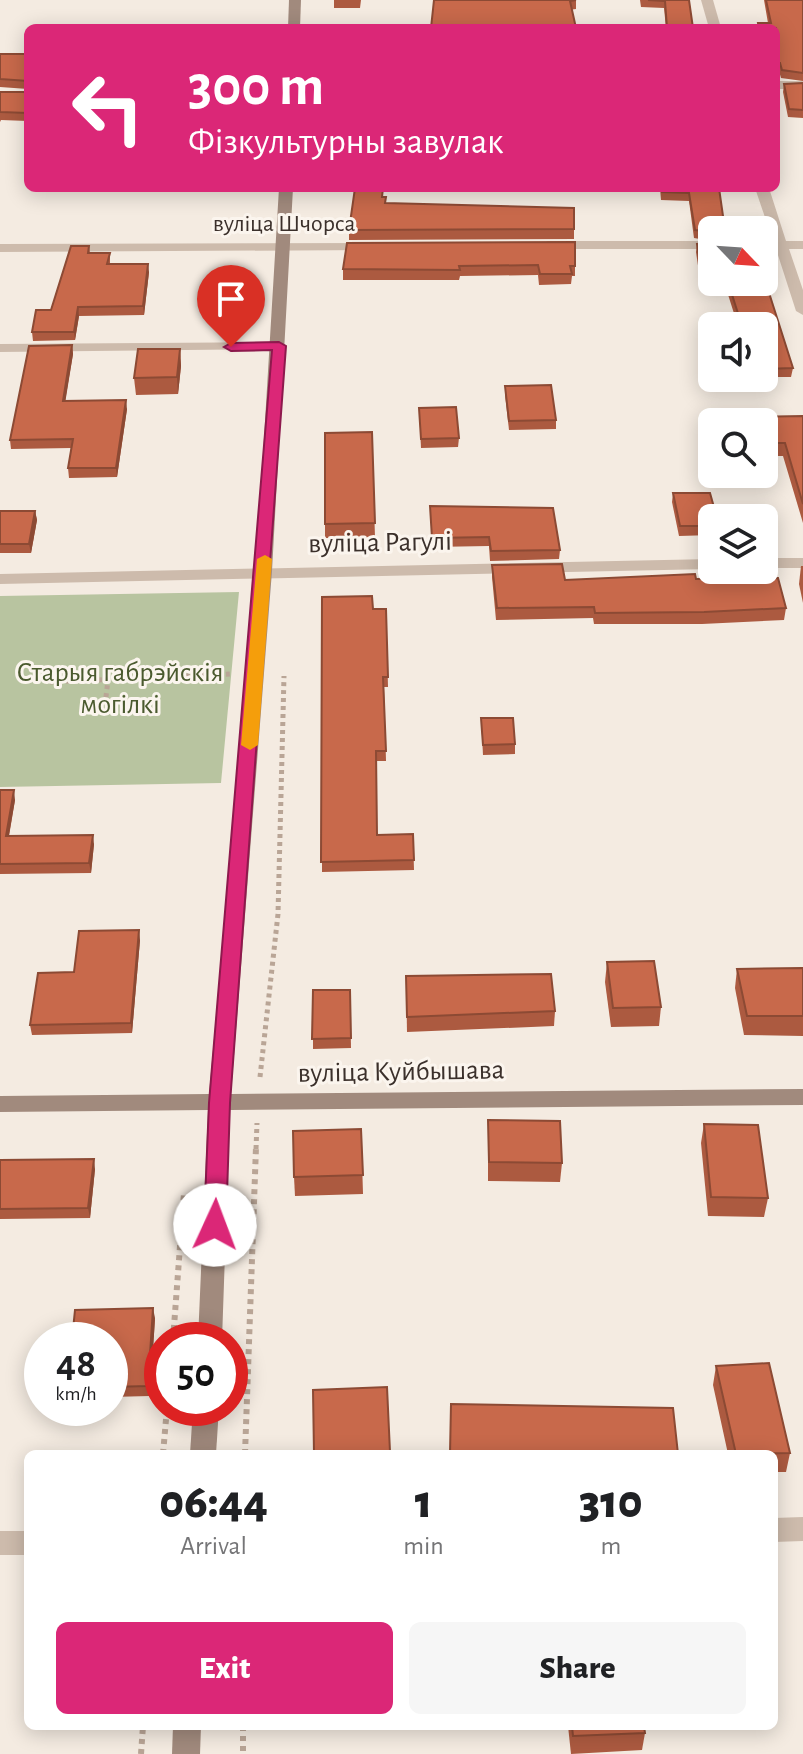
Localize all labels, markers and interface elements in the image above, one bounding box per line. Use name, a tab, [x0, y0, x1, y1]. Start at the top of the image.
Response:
icon: left	[56, 56, 160, 160]
text: 300 m	[188, 59, 324, 115]
text: Фізкультурны завулак	[188, 124, 504, 160]
street label: вуліца Шчорса	[213, 212, 355, 236]
north arrow	[698, 216, 778, 296]
map controls	[698, 216, 778, 584]
pin	[197, 265, 265, 347]
icon: arrive	[209, 277, 253, 321]
button: sound	[698, 312, 778, 392]
button: search	[698, 408, 778, 488]
button: layers	[698, 504, 778, 584]
street label: вуліца Рагулі	[308, 528, 452, 558]
park label: Старыя габрэйскія могілкі	[17, 659, 223, 719]
street label: вуліца Куйбышава	[297, 1056, 505, 1088]
position arrow	[173, 1183, 257, 1267]
speed limit sign: 50	[144, 1322, 248, 1426]
text: 48	[56, 1344, 96, 1384]
text: km/h	[55, 1384, 97, 1404]
text: 06:44	[159, 1479, 268, 1527]
text: 1	[415, 1479, 432, 1527]
text: 310	[579, 1479, 643, 1527]
text: Arrival	[180, 1533, 247, 1559]
text: min	[403, 1533, 444, 1559]
text: m	[600, 1533, 621, 1559]
button: Exit	[56, 1622, 393, 1714]
button: Share	[409, 1622, 746, 1714]

